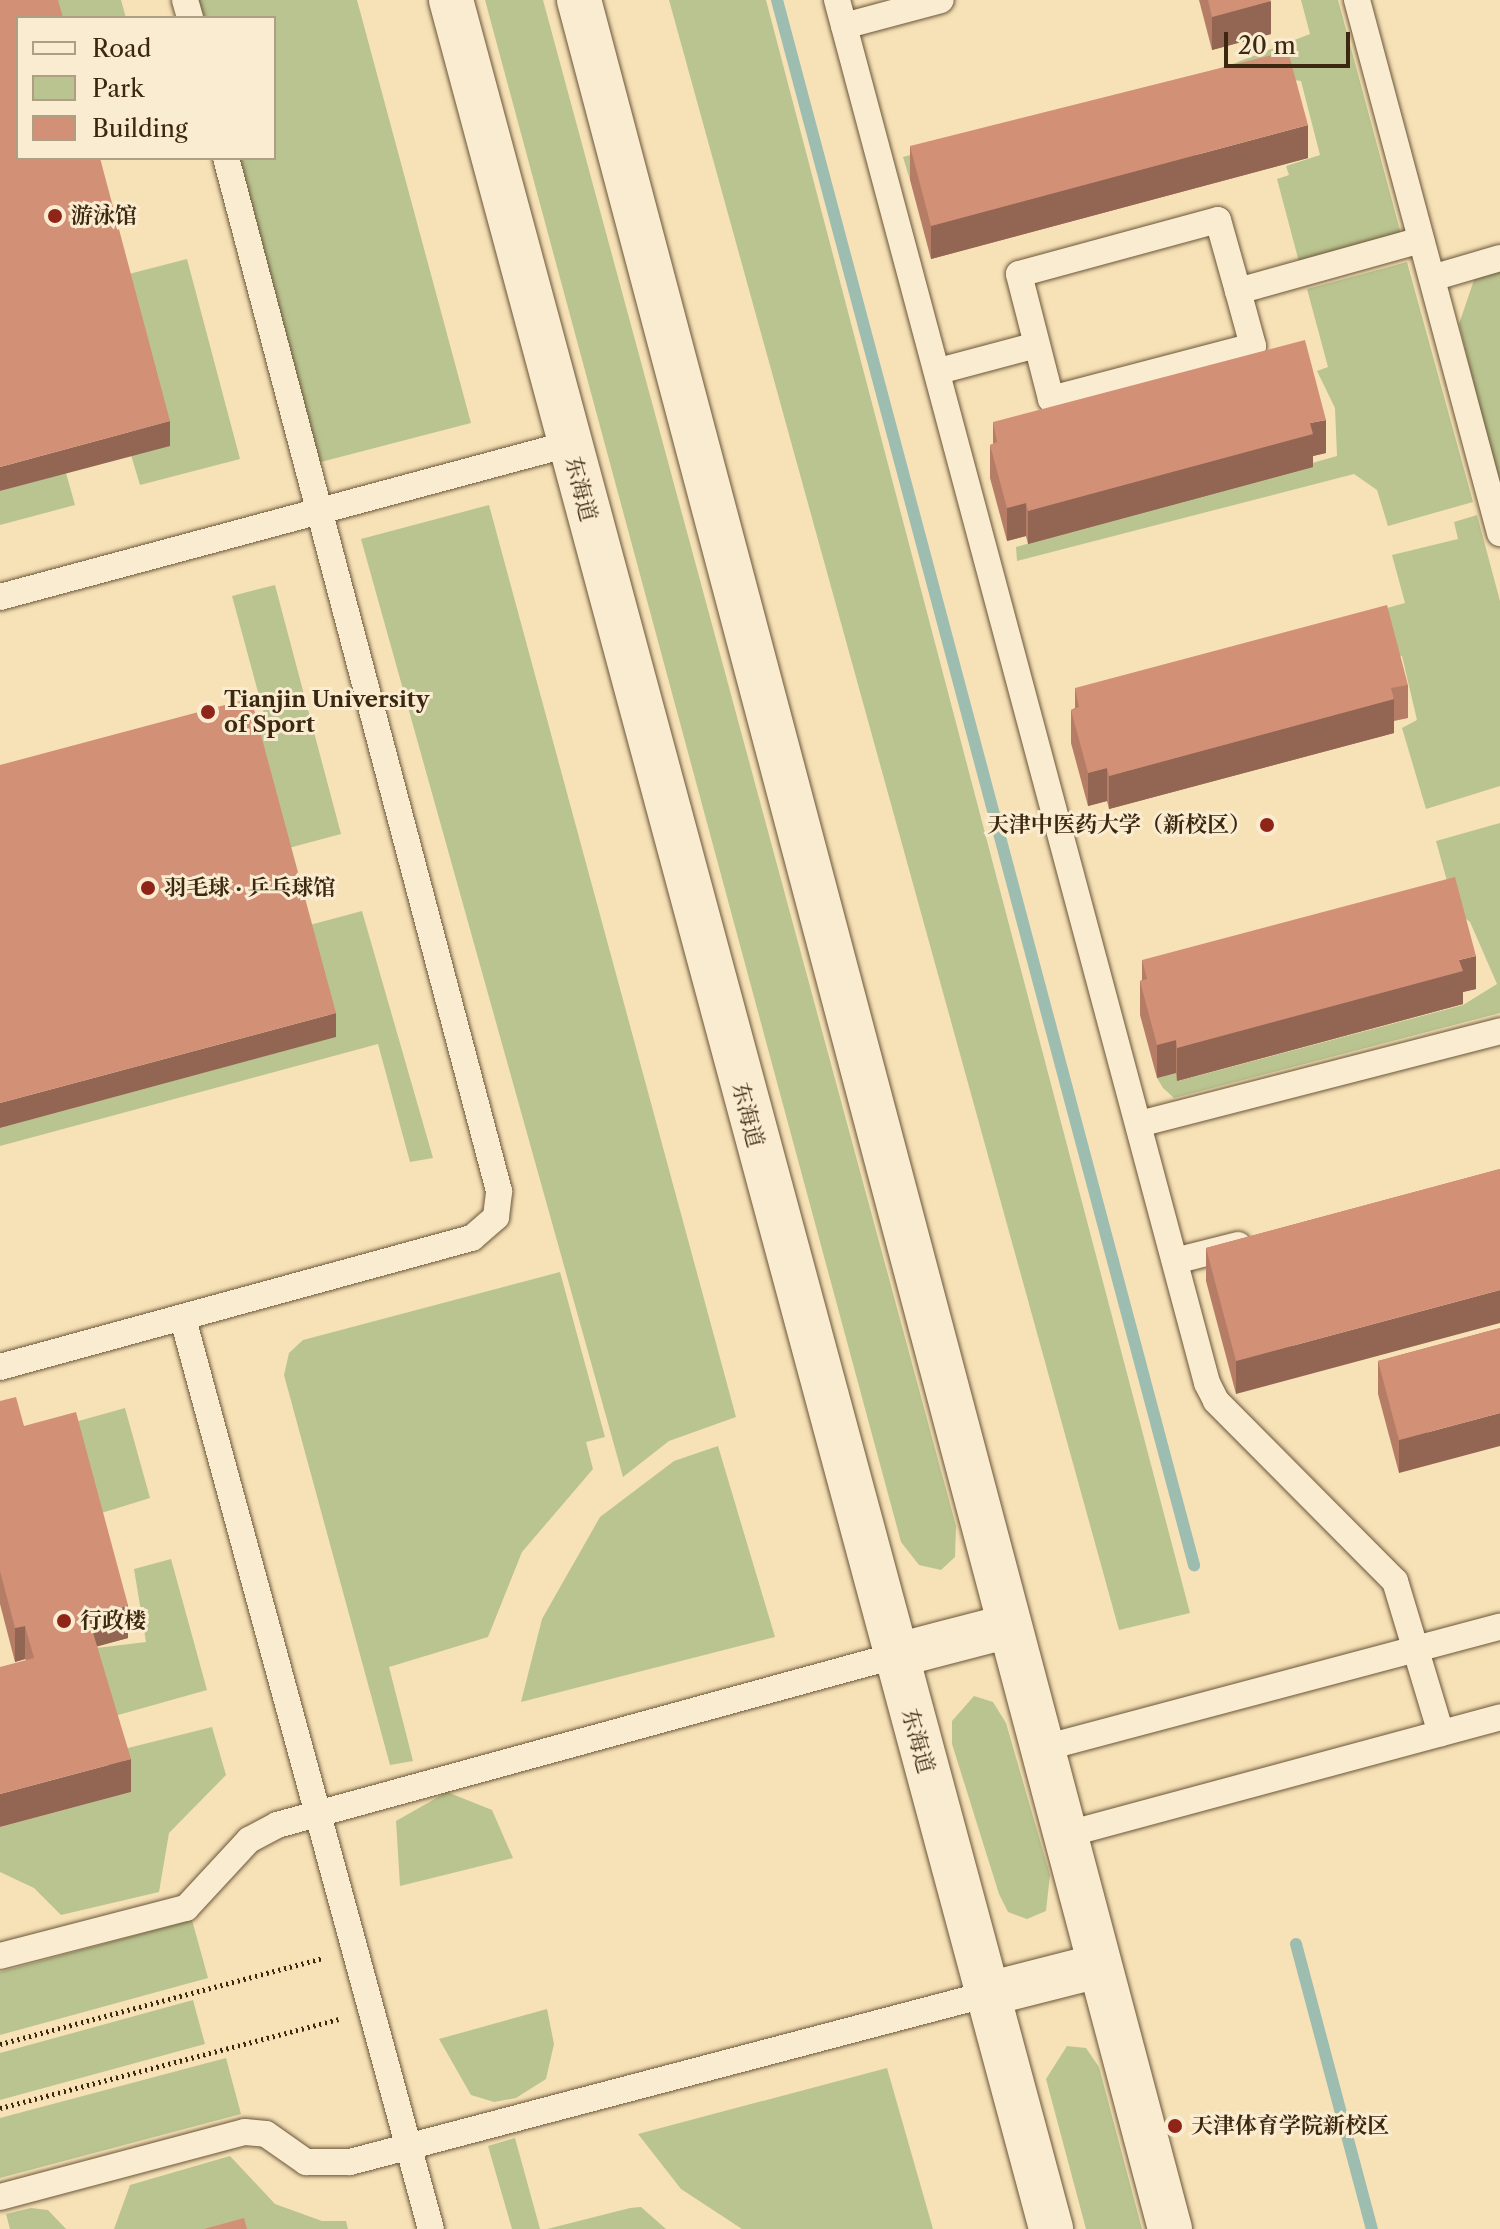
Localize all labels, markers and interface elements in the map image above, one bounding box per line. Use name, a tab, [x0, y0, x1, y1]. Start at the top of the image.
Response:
legend	[16, 16, 276, 160]
scale bar	[1228, 16, 1354, 66]
text: 20 m	[1238, 31, 1296, 60]
text: Road	[92, 34, 151, 63]
text: Park	[92, 74, 144, 103]
text: Building	[92, 114, 188, 143]
place label: 游泳馆	[71, 203, 137, 229]
marker: 游泳馆	[46, 207, 64, 225]
street label: 东海道	[560, 454, 602, 524]
place label: Tianjin University of Sport	[224, 686, 429, 738]
marker: Tianjin University of Sport	[199, 703, 217, 721]
place label: 天津中医药大学（新校区）	[987, 812, 1251, 838]
marker: 天津中医药大学（新校区）	[1258, 816, 1276, 834]
place label: 羽毛球 · 乒乓球馆	[164, 875, 335, 901]
marker: 羽毛球 · 乒乓球馆	[139, 879, 157, 897]
street label: 东海道	[727, 1080, 769, 1150]
place label: 行政楼	[80, 1608, 146, 1634]
marker: 行政楼	[55, 1612, 73, 1630]
street label: 东海道	[896, 1706, 940, 1776]
place label: 天津体育学院新校区	[1191, 2113, 1389, 2139]
marker: 天津体育学院新校区	[1166, 2117, 1184, 2135]

